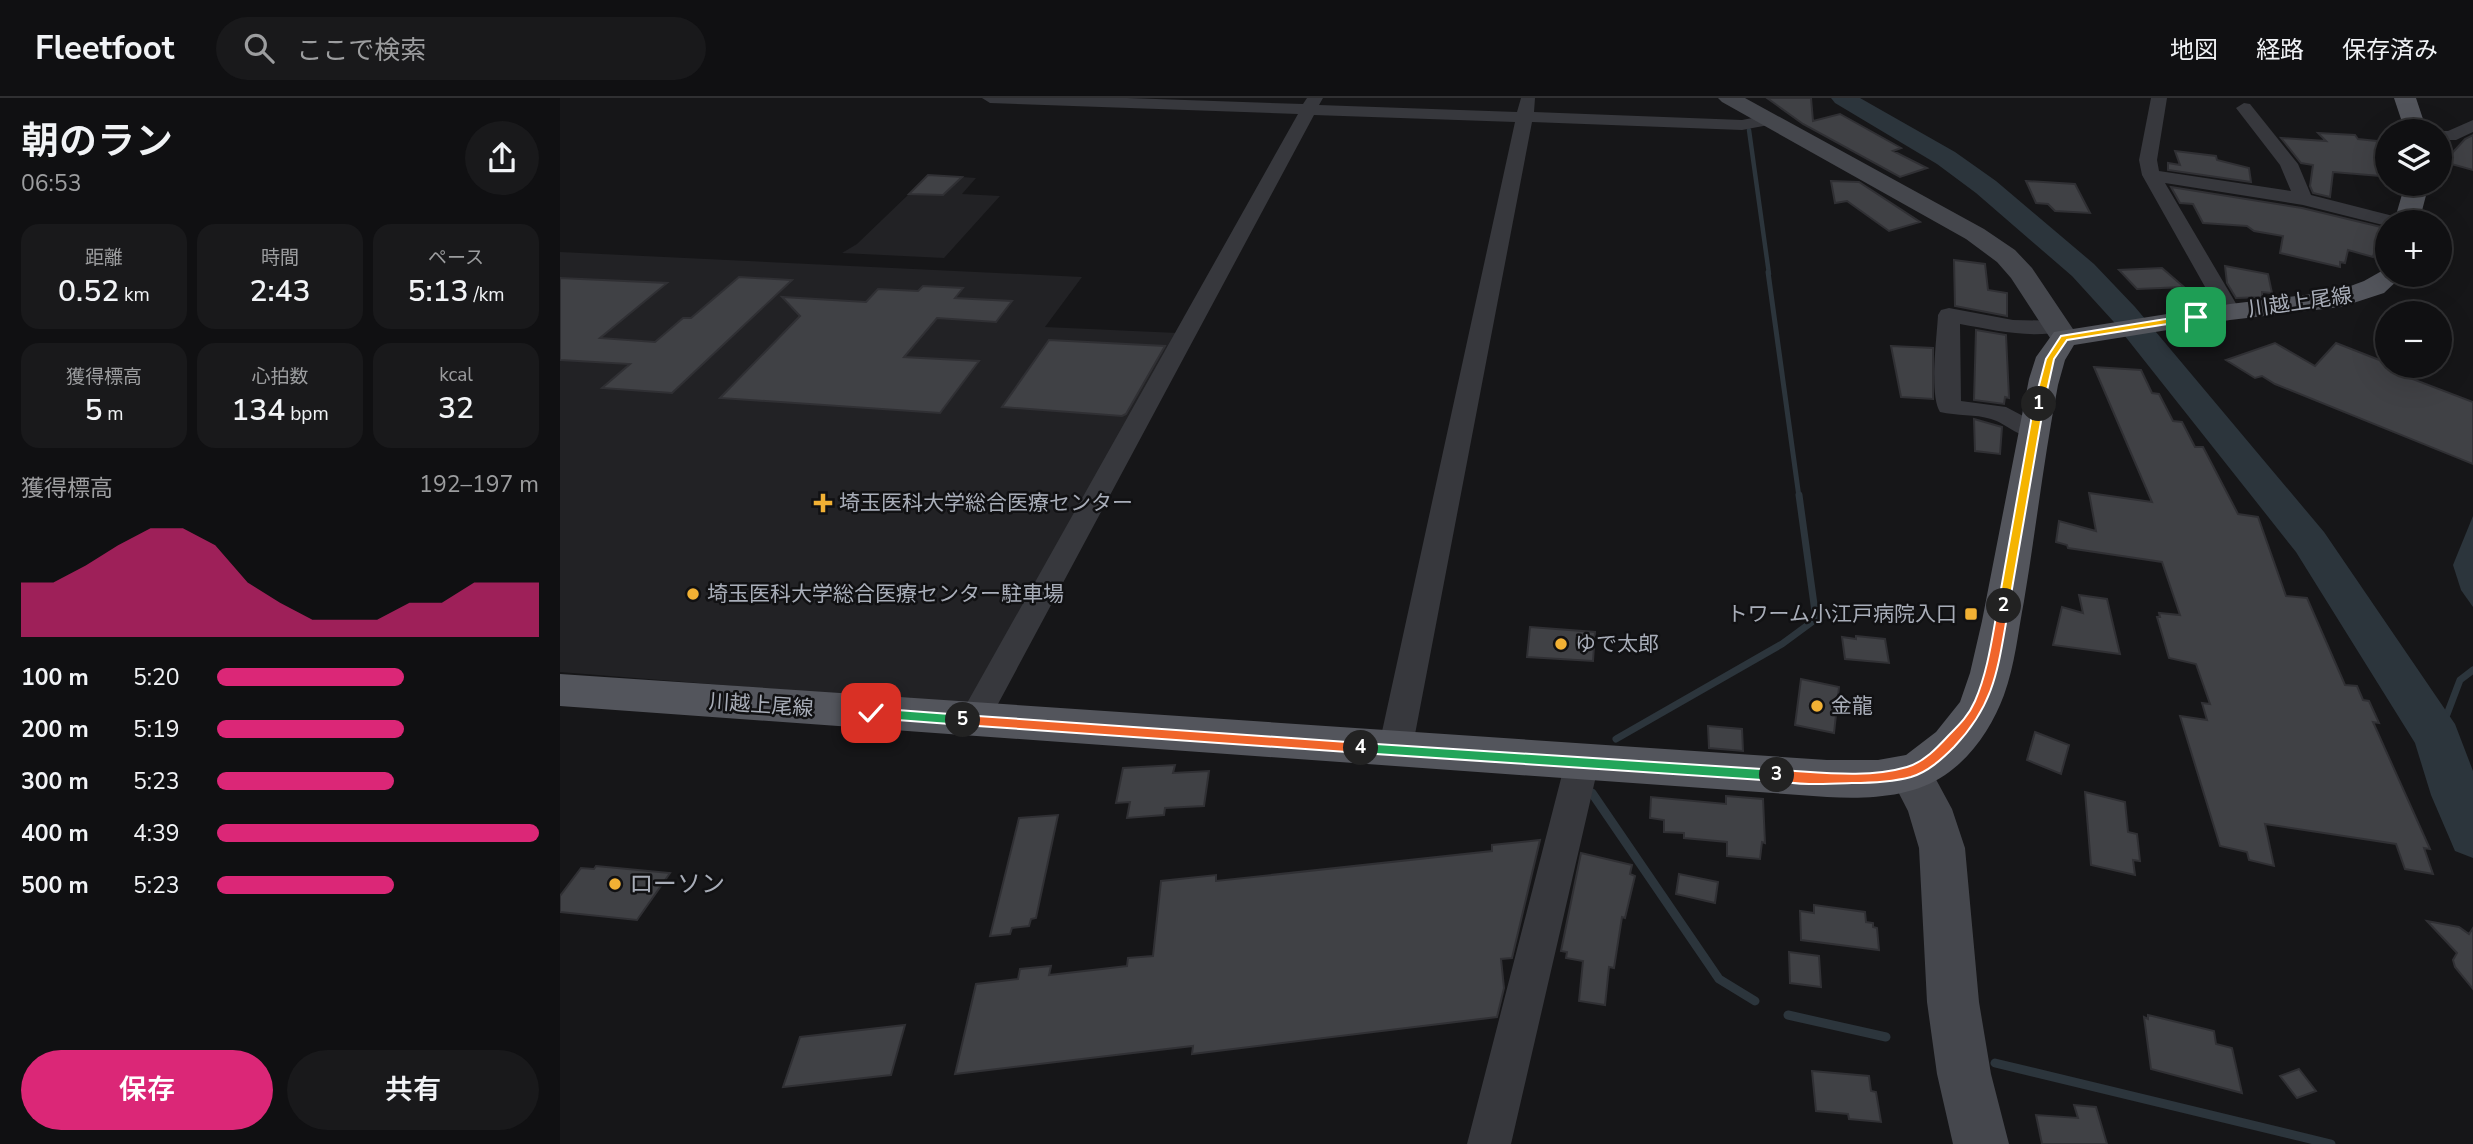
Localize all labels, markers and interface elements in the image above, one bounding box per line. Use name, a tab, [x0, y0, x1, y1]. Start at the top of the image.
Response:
search box	[216, 17, 706, 80]
text: Fleetfoot	[35, 26, 174, 71]
icon: search	[240, 29, 278, 67]
text: ここで検索	[296, 33, 426, 68]
text: 地図	[2170, 34, 2218, 66]
text: 経路	[2256, 34, 2304, 66]
text: 保存済み	[2342, 34, 2438, 66]
text: 朝のラン	[21, 116, 173, 167]
map controls	[2375, 119, 2452, 378]
button: layers	[2375, 119, 2452, 196]
button: share	[465, 121, 539, 195]
text: 06:53	[21, 168, 81, 199]
button: +	[2375, 210, 2452, 287]
text: 距離	[85, 245, 123, 271]
text: 時間	[261, 245, 299, 271]
text: ペース	[428, 245, 484, 271]
text: 0.52	[58, 271, 119, 312]
text: 2:43	[249, 271, 311, 312]
text: 5:13	[407, 271, 469, 312]
street label: 川越上尾線	[2246, 281, 2354, 323]
text: km	[119, 282, 150, 308]
text: /km	[469, 282, 505, 308]
pin	[2166, 287, 2226, 347]
icon: arrive	[2177, 298, 2215, 336]
button: −	[2375, 301, 2452, 378]
text: kcal	[439, 362, 473, 388]
text: 獲得標高	[66, 364, 142, 390]
text: 心拍数	[251, 364, 309, 390]
pin: 1	[2022, 386, 2056, 422]
text: 32	[438, 388, 474, 429]
text: 5	[84, 390, 102, 431]
text: 134	[231, 390, 285, 431]
text: 1	[2033, 390, 2044, 416]
text: m	[102, 401, 124, 427]
text: bpm	[285, 401, 329, 427]
text: 192–197 m	[419, 469, 539, 500]
text: 獲得標高	[21, 473, 113, 504]
place label: 埼玉医科大学総合医療センター	[839, 489, 1133, 517]
marker: 埼玉医科大学総合医療センター	[813, 493, 833, 513]
place label: 埼玉医科大学総合医療センター駐車場	[707, 580, 1064, 608]
marker: 埼玉医科大学総合医療センター駐車場	[685, 586, 701, 602]
pin: 2	[1986, 588, 2022, 624]
text: 2	[1998, 592, 2009, 618]
place label: トワーム小江戸病院入口	[1727, 600, 1957, 628]
marker: トワーム小江戸病院入口	[1963, 606, 1979, 622]
place label: ゆで太郎	[1575, 630, 1659, 658]
marker: ゆで太郎	[1553, 636, 1569, 652]
text: 100 m	[21, 662, 89, 693]
text: 5:20	[133, 662, 180, 693]
pin	[841, 683, 901, 743]
street label: 川越上尾線	[708, 687, 814, 723]
place label: 金龍	[1831, 692, 1873, 720]
icon: check	[852, 694, 890, 732]
marker: 金龍	[1809, 698, 1825, 714]
pin: 5	[946, 702, 980, 738]
text: 5	[957, 706, 968, 732]
text: 200 m	[21, 714, 89, 745]
text: 5:19	[133, 714, 180, 745]
pin: 4	[1344, 730, 1378, 766]
text: 4	[1355, 734, 1366, 760]
pin: 3	[1760, 758, 1794, 792]
text: 3	[1771, 761, 1782, 787]
text: 300 m	[21, 766, 89, 797]
text: 5:23	[133, 766, 180, 797]
text: 400 m	[21, 818, 89, 849]
text: 4:39	[133, 818, 180, 849]
place label: ローソン	[629, 868, 725, 900]
text: 500 m	[21, 870, 89, 901]
text: 5:23	[133, 870, 180, 901]
marker: ローソン	[607, 876, 623, 892]
button: 保存	[21, 1050, 273, 1130]
button: 共有	[287, 1050, 539, 1130]

